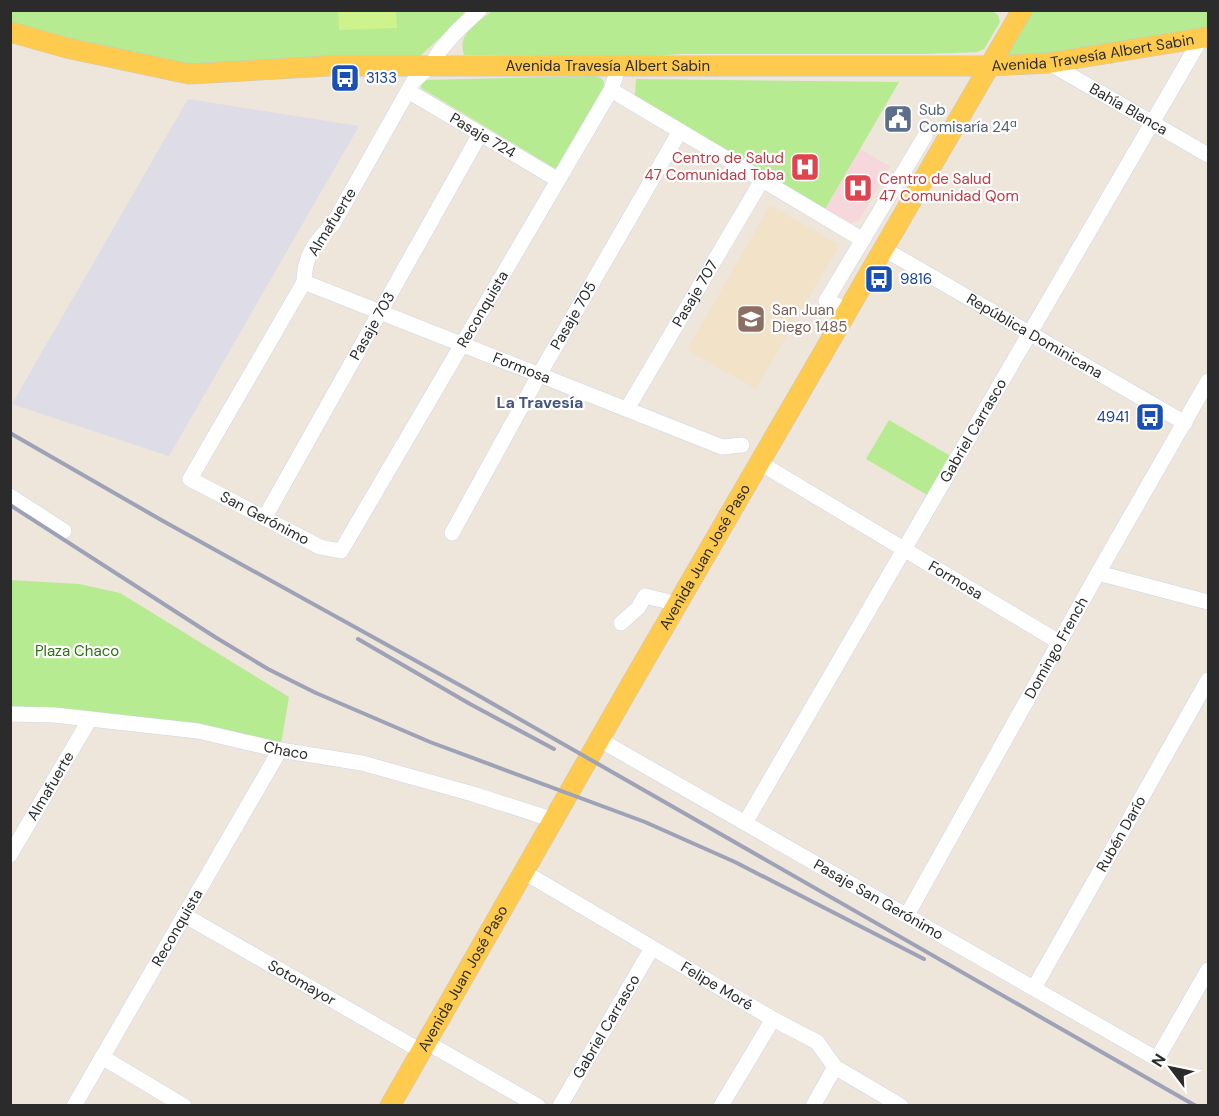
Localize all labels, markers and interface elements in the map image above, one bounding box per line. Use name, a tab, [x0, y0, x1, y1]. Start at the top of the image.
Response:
street label: Avenida Travesía Albert Sabin	[991, 29, 1196, 76]
street label: Avenida Travesía Albert Sabin	[506, 56, 710, 76]
bus stop icon: 3133	[329, 62, 361, 94]
place label: 3133	[366, 68, 397, 88]
street label: Bahía Blanca	[1086, 79, 1171, 140]
place label: Sub Comisaría 24ª	[919, 100, 1017, 137]
public building icon: Sub Comisaría 24ª	[882, 103, 914, 135]
street label: Pasaje 724	[446, 108, 520, 163]
place label: Centro de Salud 47 Comunidad Toba	[645, 148, 784, 185]
hospital icon: Centro de Salud 47 Comunidad Toba	[789, 151, 821, 183]
place label: Centro de Salud 47 Comunidad Qom	[879, 169, 1019, 206]
hospital icon: Centro de Salud 47 Comunidad Qom	[842, 172, 874, 204]
street label: Almafuerte	[303, 184, 361, 260]
street label: Pasaje 707	[668, 256, 723, 331]
bus stop icon: 9816	[863, 263, 895, 295]
street label: Reconquista	[452, 267, 513, 351]
place label: 9816	[900, 269, 932, 289]
street label: Pasaje 705	[546, 278, 601, 353]
street label: Pasaje 703	[345, 288, 399, 364]
street label: República Dominicana	[963, 289, 1106, 383]
place label: San Juan Diego 1485	[772, 300, 847, 337]
school or university icon: San Juan Diego 1485	[735, 303, 767, 335]
street label: Formosa	[490, 348, 553, 388]
street label: Gabriel Carrasco	[935, 375, 1011, 486]
district label: La Travesía	[496, 392, 584, 413]
bus stop icon: 4941	[1134, 401, 1166, 433]
place label: 4941	[1097, 407, 1129, 427]
street label: Avenida Juan José Paso	[655, 480, 755, 633]
street label: San Gerónimo	[217, 486, 313, 550]
street label: Formosa	[925, 556, 987, 604]
street label: Domingo French	[1020, 593, 1093, 702]
park label: Plaza Chaco	[35, 641, 119, 661]
street label: Chaco	[262, 737, 310, 764]
street label: Almafuerte	[22, 748, 79, 824]
street label: Rubén Darío	[1092, 792, 1151, 876]
street label: Pasaje San Gerónimo	[810, 854, 947, 945]
street label: Reconquista	[147, 885, 207, 970]
street label: Avenida Juan José Paso	[413, 901, 513, 1055]
street label: Sotomayor	[264, 955, 340, 1010]
street label: Felipe Moré	[677, 957, 757, 1015]
street label: Gabriel Carrasco	[568, 971, 644, 1082]
north arrow	[1141, 1038, 1201, 1098]
text: N	[1147, 1050, 1171, 1071]

